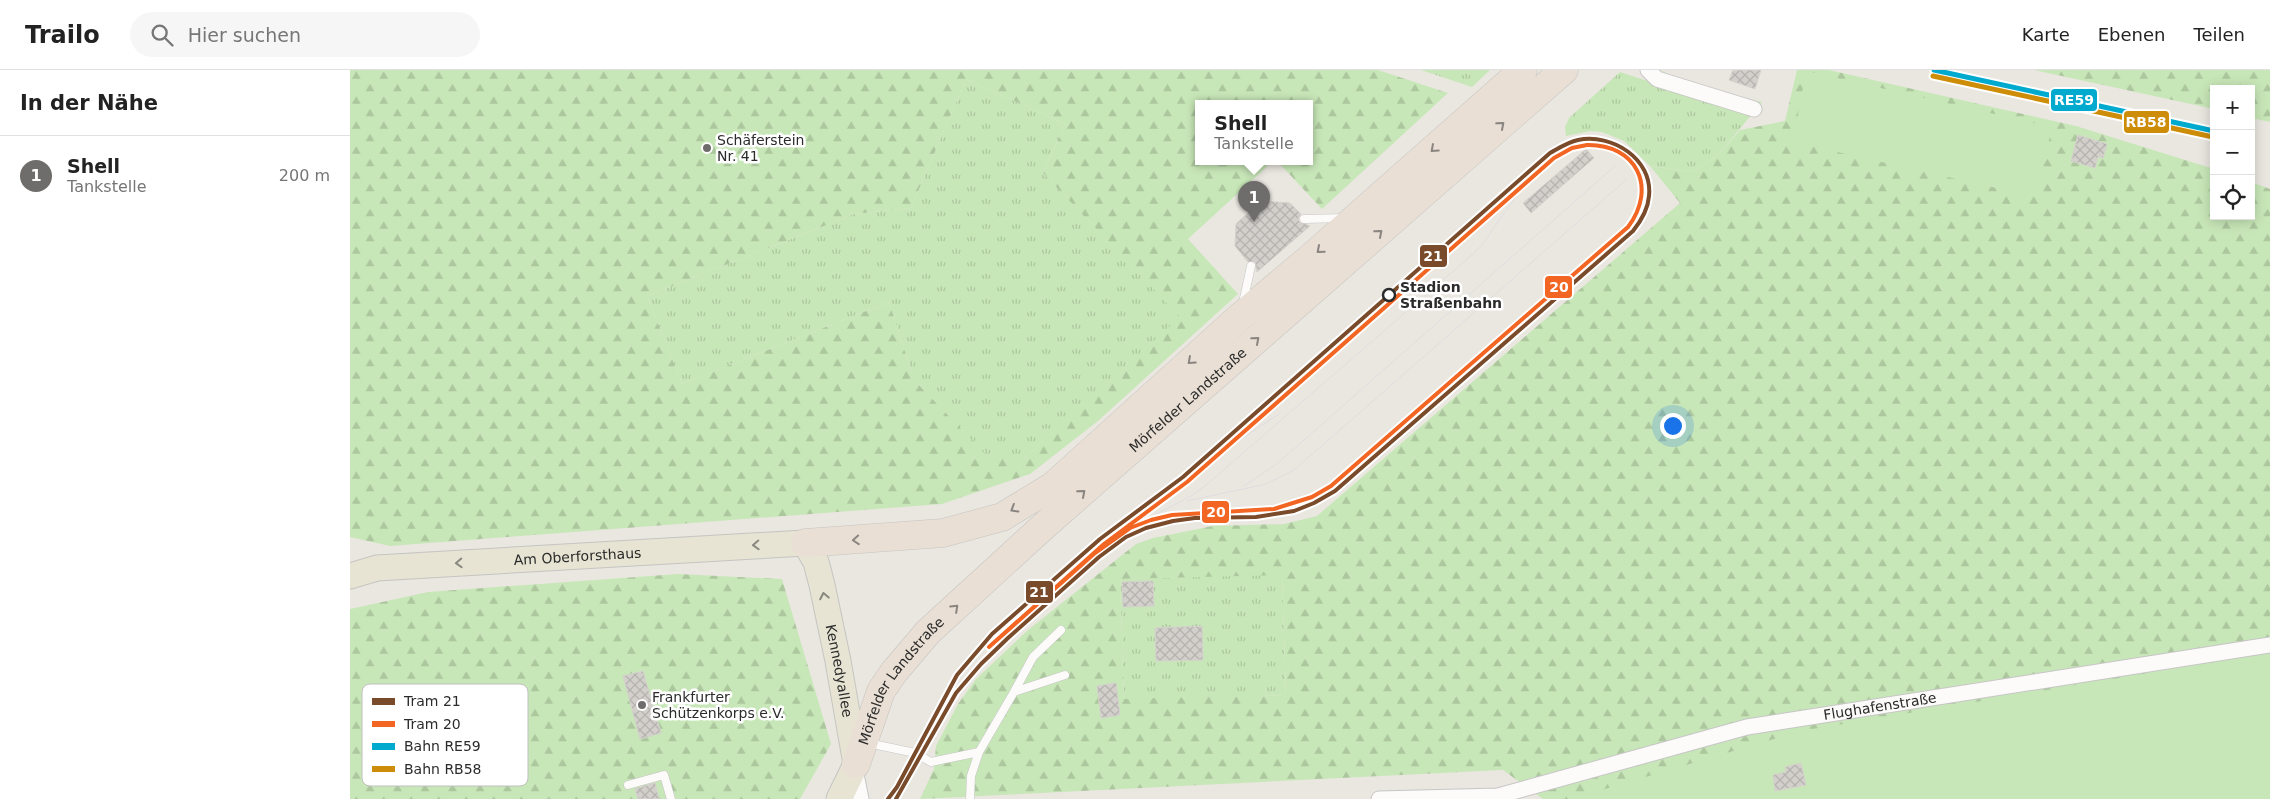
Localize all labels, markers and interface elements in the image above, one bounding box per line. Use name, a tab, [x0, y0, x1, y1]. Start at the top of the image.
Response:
search box	[130, 12, 480, 57]
text: Trailo	[25, 21, 100, 49]
icon: search	[148, 21, 176, 49]
text: Hier suchen	[188, 24, 301, 46]
text: Karte	[2022, 24, 2070, 45]
text: Ebenen	[2098, 24, 2166, 45]
text: Teilen	[2194, 24, 2245, 45]
map controls	[2210, 85, 2255, 220]
button: +	[2210, 85, 2255, 130]
line badge: RE59	[2050, 88, 2098, 112]
text: In der Nähe	[20, 91, 158, 115]
text: RE59	[2054, 92, 2094, 108]
popup	[1195, 100, 1313, 165]
line badge: RB58	[2123, 110, 2170, 134]
text: Shell	[1214, 112, 1267, 134]
text: RB58	[2126, 114, 2166, 130]
one-way arrow	[1495, 122, 1504, 131]
button: −	[2210, 130, 2255, 175]
place label: Schäferstein Nr. 41	[717, 132, 805, 164]
text: Tankstelle	[1214, 134, 1294, 153]
marker: Schäferstein Nr. 41	[701, 142, 713, 154]
one-way arrow	[1431, 143, 1440, 152]
text: Shell	[67, 155, 120, 177]
text: 1	[30, 166, 42, 185]
text: 200 m	[279, 166, 330, 185]
button: locate	[2210, 175, 2255, 220]
text: Tankstelle	[67, 177, 147, 196]
pin: 1	[1238, 181, 1270, 222]
one-way arrow	[1373, 229, 1382, 238]
one-way arrow	[1316, 244, 1325, 253]
line badge: 21	[1419, 244, 1448, 268]
text: 21	[1423, 248, 1443, 264]
line badge: 20	[1544, 275, 1573, 299]
place label: Stadion Straßenbahn	[1400, 279, 1502, 311]
text: 20	[1549, 279, 1569, 295]
marker: Stadion Straßenbahn	[1382, 288, 1396, 302]
one-way arrow	[1251, 336, 1260, 345]
street label: Mörfelder Landstraße	[1126, 344, 1250, 455]
one-way arrow	[1188, 355, 1197, 364]
your location	[1660, 413, 1686, 439]
one-way arrow	[1076, 490, 1085, 499]
line badge: 20	[1201, 500, 1230, 524]
one-way arrow	[1010, 503, 1019, 513]
text: 20	[1206, 504, 1226, 520]
one-way arrow	[852, 534, 860, 545]
one-way arrow	[752, 540, 760, 551]
street label: Am Oberforsthaus	[513, 545, 642, 568]
one-way arrow	[454, 557, 462, 568]
line badge: 21	[1025, 580, 1054, 604]
text: 21	[1029, 584, 1049, 600]
one-way arrow	[819, 591, 829, 600]
one-way arrow	[949, 605, 958, 614]
street label: Mörfelder Landstraße	[855, 614, 947, 747]
street label: Kennedyallee	[822, 623, 856, 718]
legend	[362, 684, 528, 786]
place label: Frankfurter Schützenkorps e.V.	[652, 689, 785, 721]
street label: Flughafenstraße	[1822, 689, 1938, 723]
text: Tram 21	[403, 693, 461, 709]
marker: Frankfurter Schützenkorps e.V.	[636, 699, 648, 711]
text: Tram 20	[403, 716, 461, 732]
text: Bahn RE59	[404, 738, 481, 754]
text: Bahn RB58	[404, 761, 482, 777]

